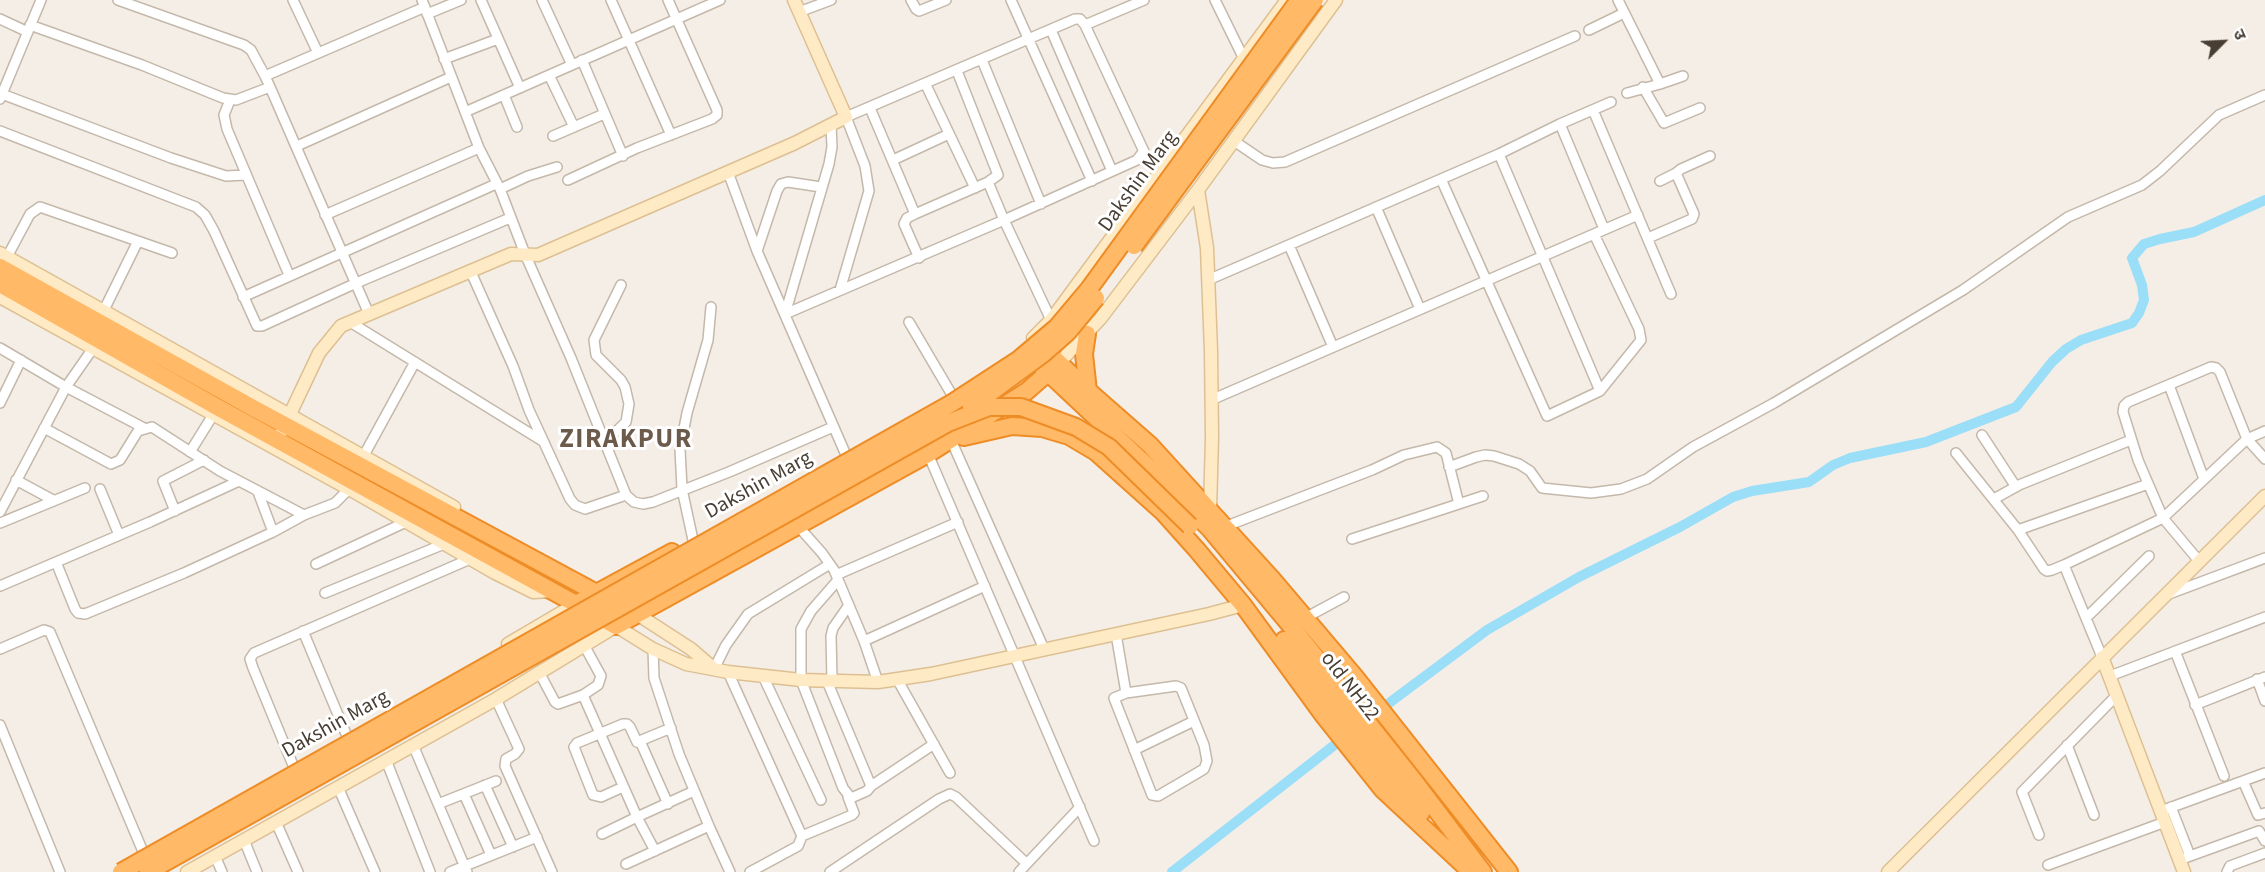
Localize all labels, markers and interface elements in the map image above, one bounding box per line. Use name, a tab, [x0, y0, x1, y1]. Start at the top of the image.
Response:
north arrow	[2193, 12, 2253, 72]
text: उ	[2227, 26, 2251, 43]
street label: Dakshin Marg	[1094, 127, 1184, 237]
district label: ZIRAKPUR	[559, 425, 693, 457]
street label: Dakshin Marg	[701, 446, 817, 526]
street label: old NH22	[1314, 647, 1384, 727]
street label: Dakshin Marg	[278, 685, 394, 765]

